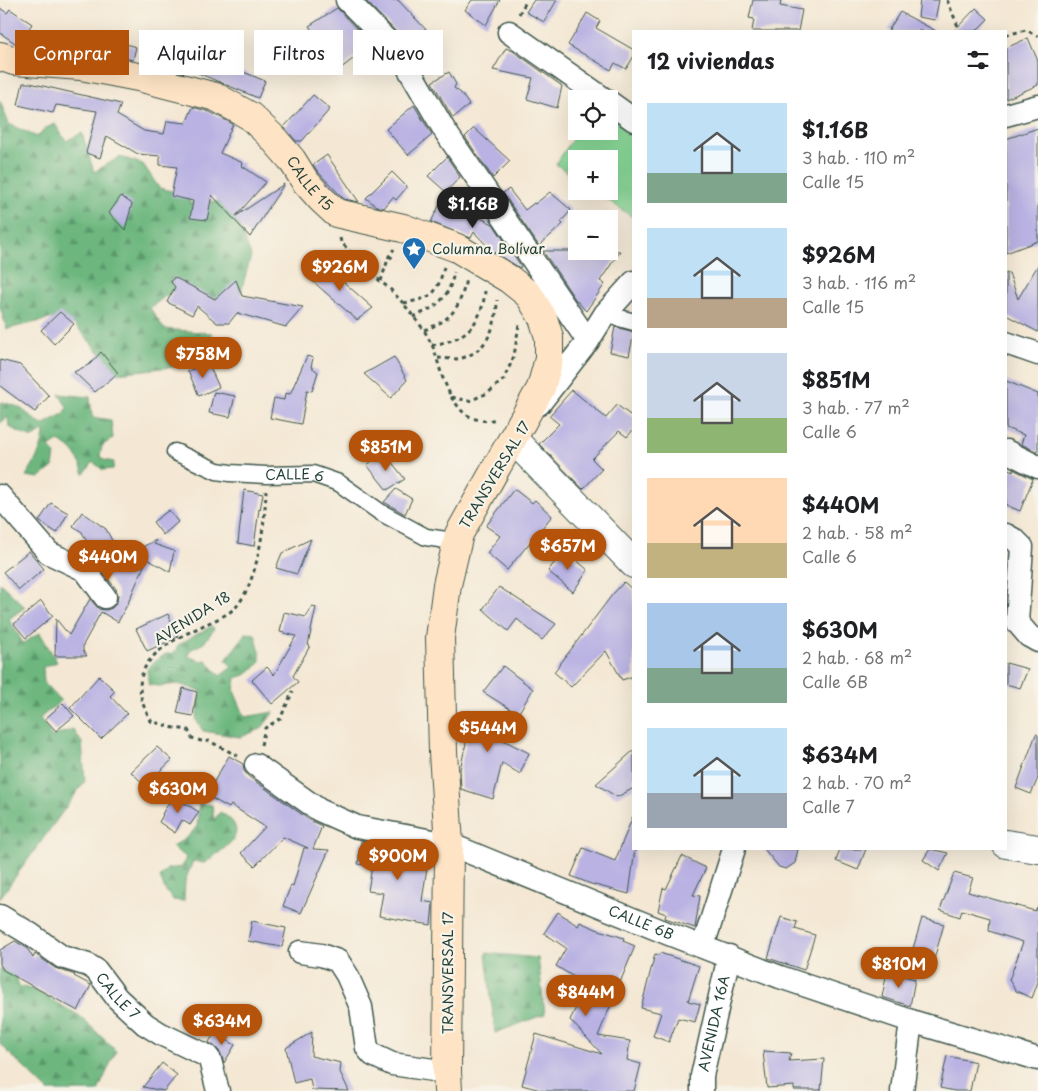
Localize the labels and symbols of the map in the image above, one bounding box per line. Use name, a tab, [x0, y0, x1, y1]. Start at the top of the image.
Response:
street label: CALLE 15	[282, 152, 338, 215]
pin: $1.16B	[432, 186, 514, 229]
place icon: Columna Bolívar	[401, 236, 427, 270]
place label: Columna Bolívar	[432, 238, 545, 259]
pin: $926M	[305, 250, 375, 292]
pin: $758M	[168, 336, 238, 379]
street label: TRANSVERSAL 17	[454, 417, 535, 533]
pin: $851M	[351, 430, 421, 472]
street label: CALLE 6	[265, 463, 327, 487]
pin: $657M	[533, 528, 603, 571]
pin: $440M	[73, 540, 143, 582]
street label: AVENIDA 18	[149, 586, 234, 649]
pin: $544M	[453, 710, 523, 753]
pin: $630M	[143, 772, 213, 814]
pin: $900M	[363, 838, 433, 881]
street label: CALLE 6B	[605, 899, 677, 945]
street label: TRANSVERSAL 17	[437, 912, 458, 1034]
pin: $810M	[864, 946, 934, 989]
street label: CALLE 7	[91, 968, 145, 1024]
street label: AVENIDA 16A	[692, 973, 734, 1073]
pin: $844M	[551, 974, 621, 1017]
pin: $634M	[187, 1004, 257, 1046]

